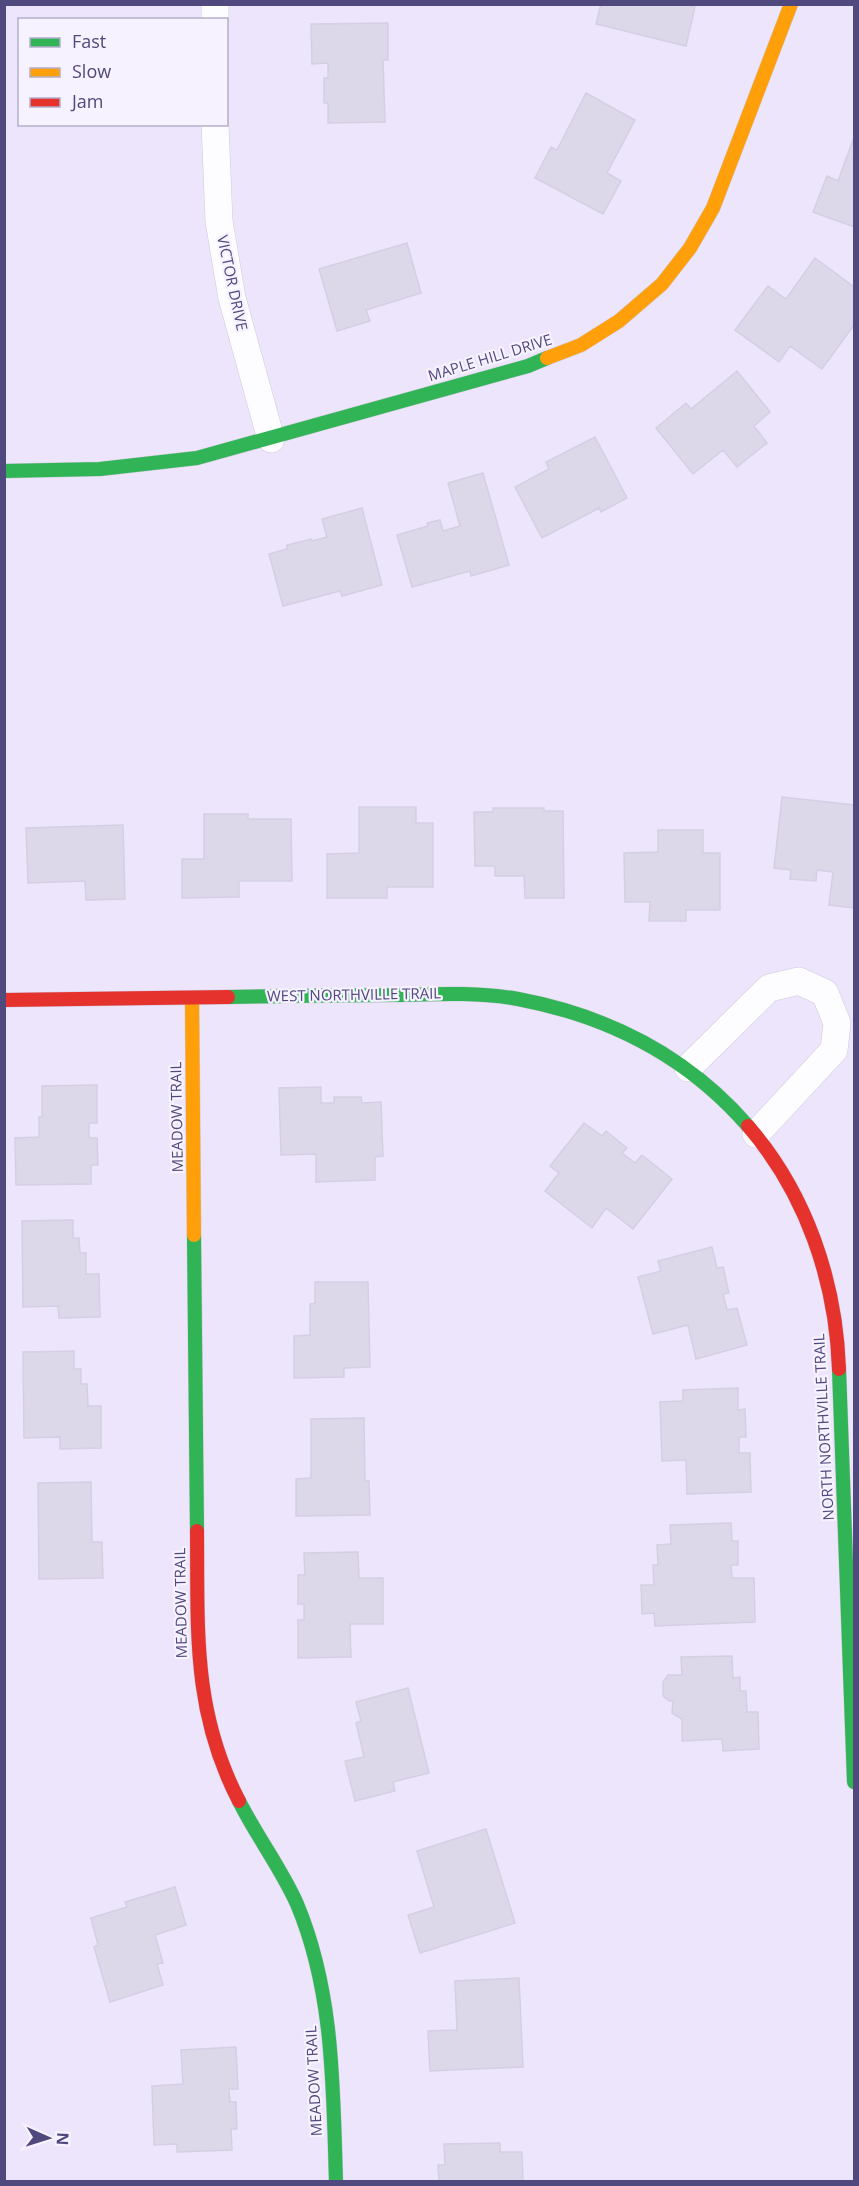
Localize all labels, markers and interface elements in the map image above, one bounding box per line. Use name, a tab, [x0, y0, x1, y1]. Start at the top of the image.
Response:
legend	[18, 18, 228, 126]
text: Fast	[72, 29, 106, 53]
text: Slow	[72, 59, 111, 83]
text: Jam	[70, 89, 104, 113]
street label: VICTOR DRIVE	[213, 233, 253, 332]
street label: MAPLE HILL DRIVE	[425, 329, 554, 385]
street label: WEST NORTHVILLE TRAIL	[267, 982, 441, 1006]
street label: MEADOW TRAIL	[165, 1061, 187, 1173]
street label: NORTH NORTHVILLE TRAIL	[808, 1333, 838, 1521]
street label: MEADOW TRAIL	[169, 1547, 191, 1659]
street label: MEADOW TRAIL	[300, 2025, 326, 2137]
north arrow	[18, 2108, 78, 2168]
text: N	[52, 2132, 74, 2146]

